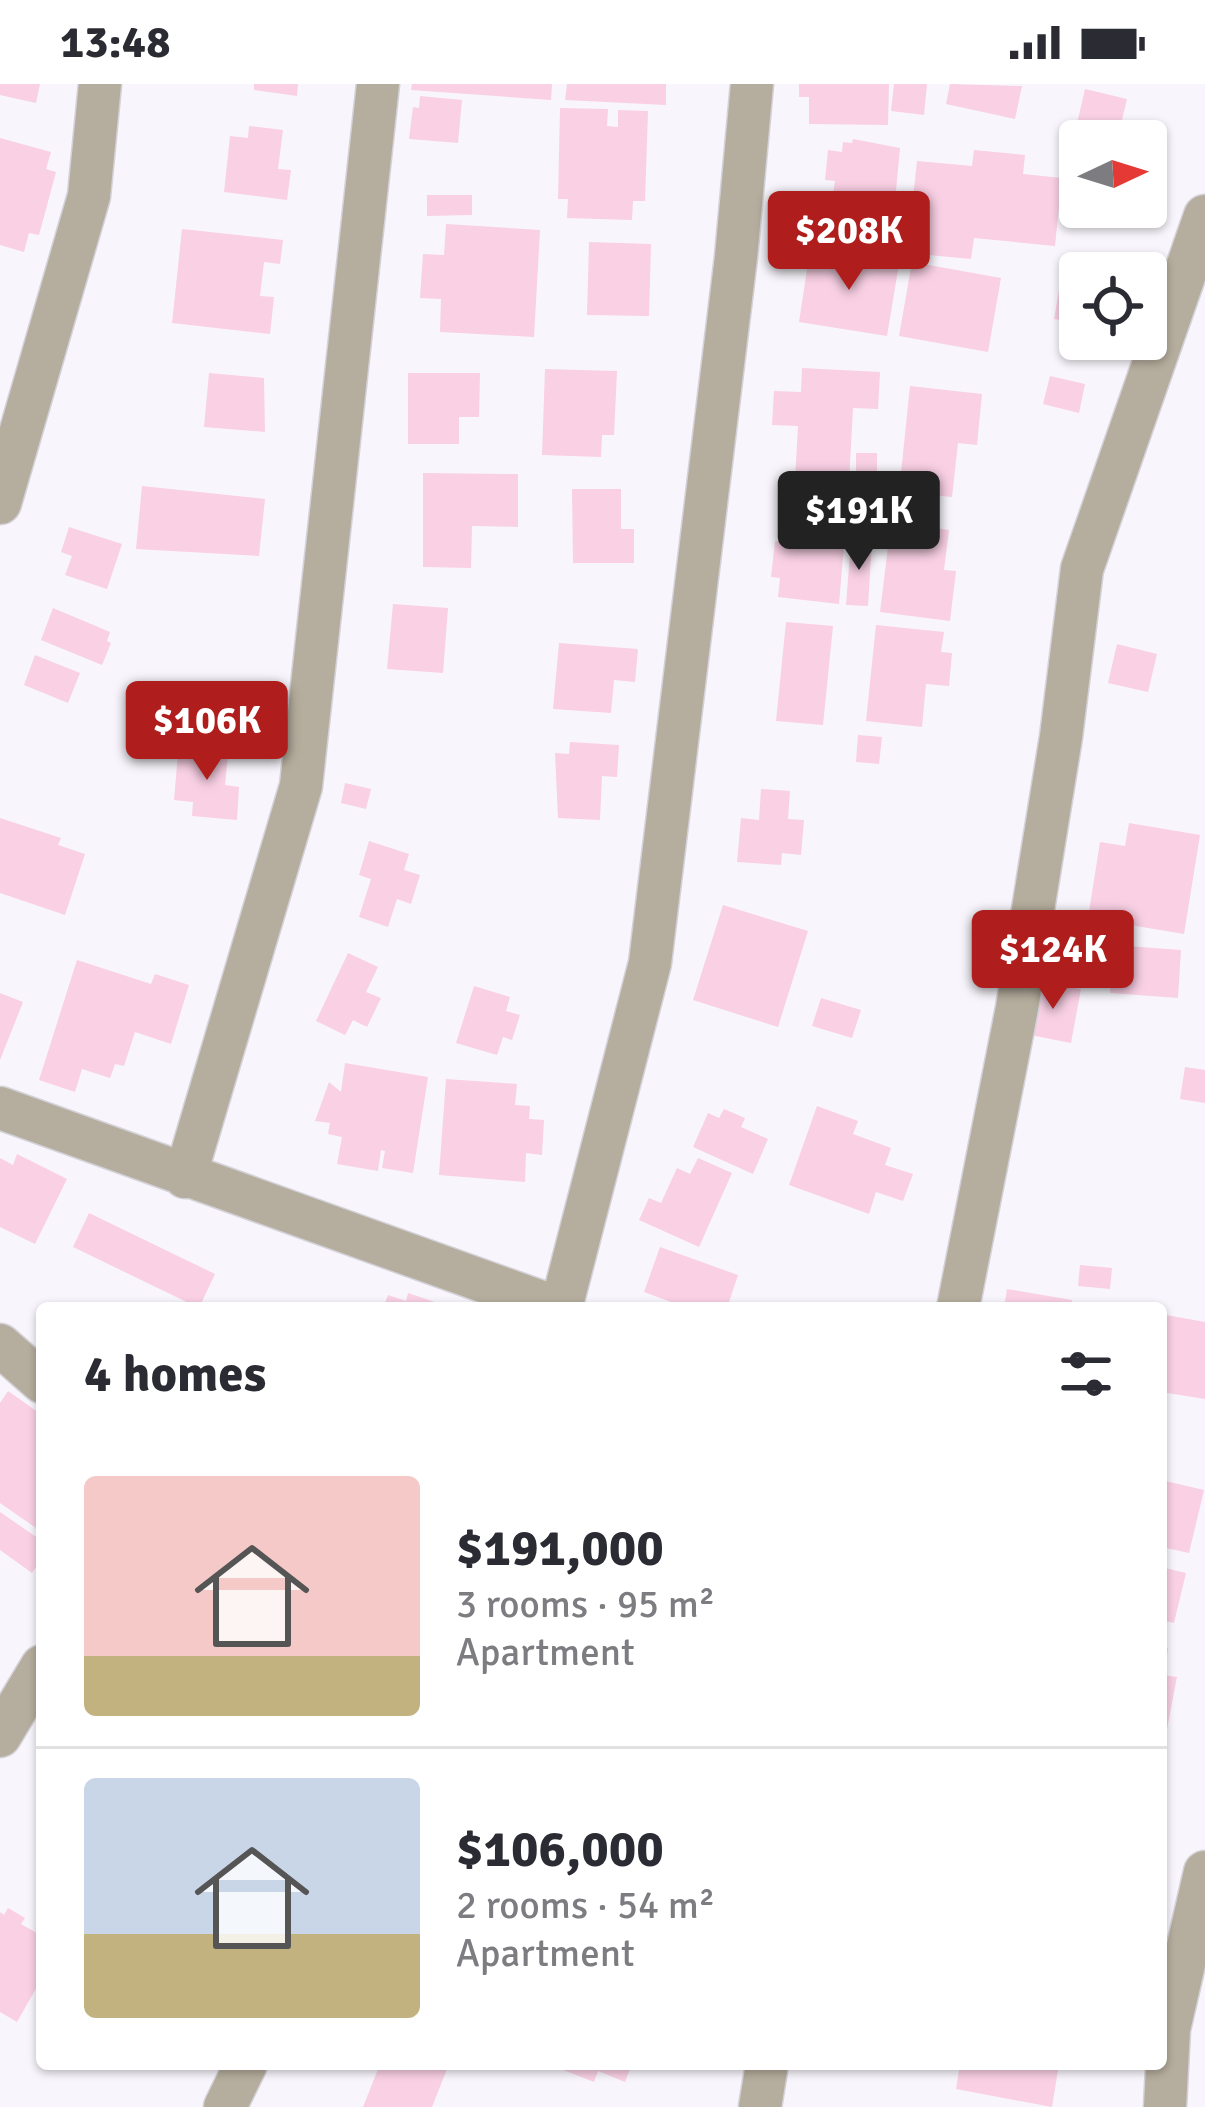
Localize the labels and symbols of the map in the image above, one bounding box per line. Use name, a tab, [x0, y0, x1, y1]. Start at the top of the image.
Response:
north arrow	[1059, 120, 1167, 228]
pin: $208K	[765, 191, 933, 293]
pin: $191K	[775, 471, 943, 573]
pin: $106K	[123, 681, 291, 783]
pin: $124K	[969, 910, 1137, 1012]

